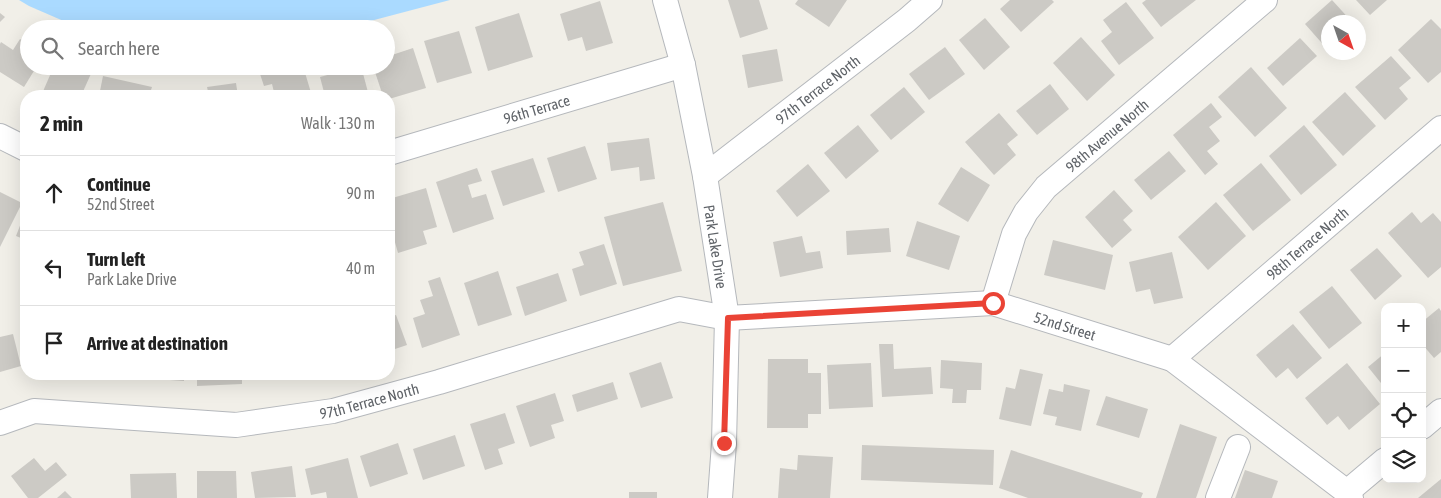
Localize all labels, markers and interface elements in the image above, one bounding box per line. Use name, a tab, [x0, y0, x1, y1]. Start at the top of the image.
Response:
north arrow	[1321, 15, 1366, 60]
search box	[20, 20, 395, 75]
icon: search	[38, 34, 66, 62]
text: Search here	[78, 37, 160, 59]
street label: 97th Terrace North	[772, 51, 863, 127]
street label: 96th Terrace	[501, 91, 572, 127]
street label: 98th Avenue North	[1062, 95, 1151, 175]
text: 2 min	[40, 111, 83, 135]
text: Walk · 130 m	[301, 114, 375, 132]
text: Continue	[87, 173, 151, 195]
icon: ahead	[40, 179, 68, 207]
text: 90 m	[346, 184, 375, 202]
text: 52nd Street	[87, 195, 155, 213]
street label: 98th Terrace North	[1263, 203, 1351, 283]
street label: Park Lake Drive	[701, 204, 731, 290]
text: Turn left	[87, 248, 145, 270]
icon: left	[40, 254, 68, 282]
text: 40 m	[346, 259, 375, 277]
text: Park Lake Drive	[87, 270, 177, 288]
route start	[982, 292, 1005, 315]
map controls	[1381, 303, 1426, 483]
button: +	[1381, 303, 1426, 348]
street label: 52nd Street	[1032, 308, 1098, 343]
icon: arrive	[40, 329, 68, 357]
text: Arrive at destination	[87, 332, 228, 354]
button: −	[1381, 348, 1426, 393]
street label: 97th Terrace North	[318, 379, 421, 421]
button: locate	[1381, 393, 1426, 438]
route end	[713, 432, 736, 455]
button: layers	[1381, 438, 1426, 483]

